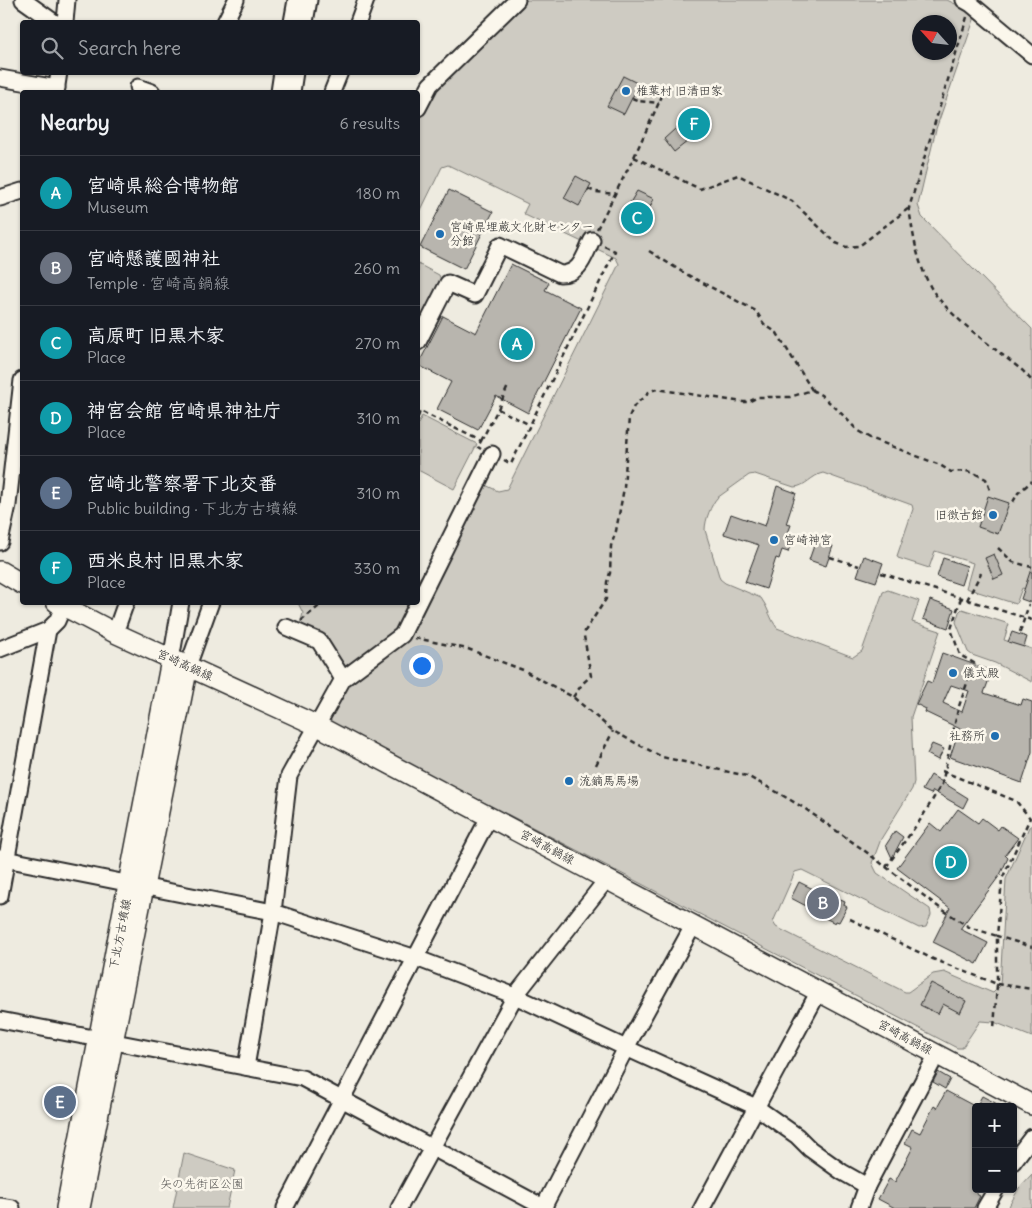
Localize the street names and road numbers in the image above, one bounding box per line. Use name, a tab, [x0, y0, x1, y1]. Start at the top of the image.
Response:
street label: 宮崎高鍋線	[155, 645, 216, 684]
street label: 宮崎高鍋線	[517, 826, 577, 867]
street label: 下北方古墳線	[105, 897, 134, 971]
street label: 宮崎高鍋線	[875, 1016, 935, 1057]

